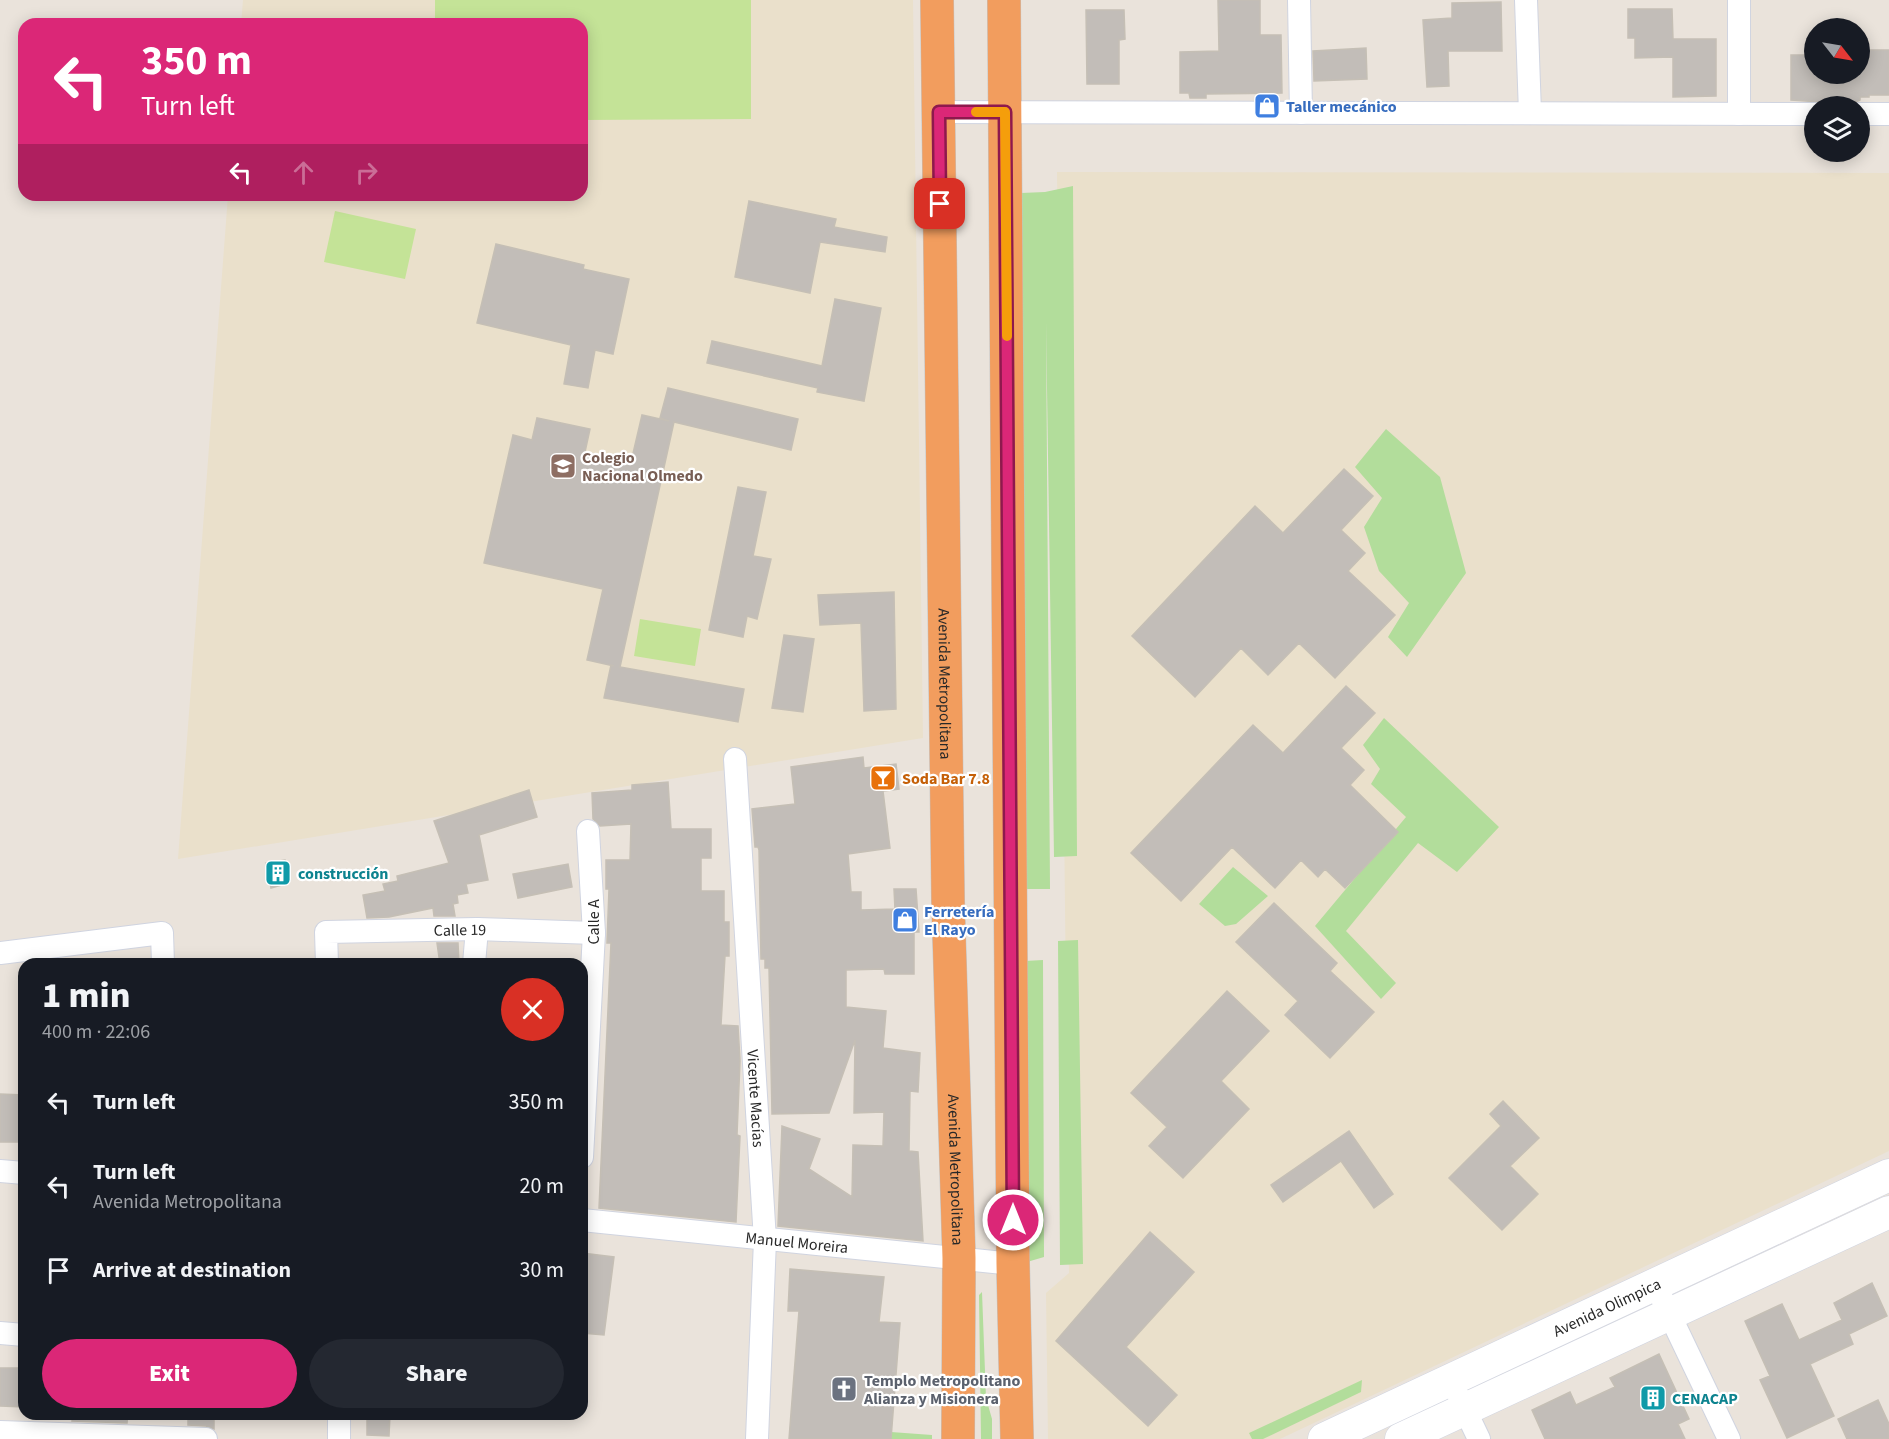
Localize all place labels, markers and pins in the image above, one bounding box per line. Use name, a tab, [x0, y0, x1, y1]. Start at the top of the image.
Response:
shop icon: Taller mecánico	[1252, 91, 1282, 121]
place label: Taller mecánico	[1286, 96, 1397, 118]
pin	[914, 178, 965, 229]
place label: Colegio Nacional Olmedo	[582, 447, 703, 487]
school or university icon: Colegio Nacional Olmedo	[548, 451, 578, 481]
bar icon: Soda Bar 7.8	[868, 763, 898, 793]
place label: Soda Bar 7.8	[902, 768, 990, 790]
building icon: construcción	[263, 858, 293, 888]
place label: construcción	[298, 863, 388, 885]
place label: Ferretería El Rayo	[924, 901, 994, 941]
shop icon: Ferretería El Rayo	[890, 905, 920, 935]
place label: Templo Metropolitano Alianza y Misionera	[863, 1370, 1020, 1410]
church icon: Templo Metropolitano Alianza y Misionera	[829, 1374, 859, 1404]
building icon: CENACAP	[1638, 1383, 1668, 1413]
place label: CENACAP	[1672, 1388, 1738, 1410]

